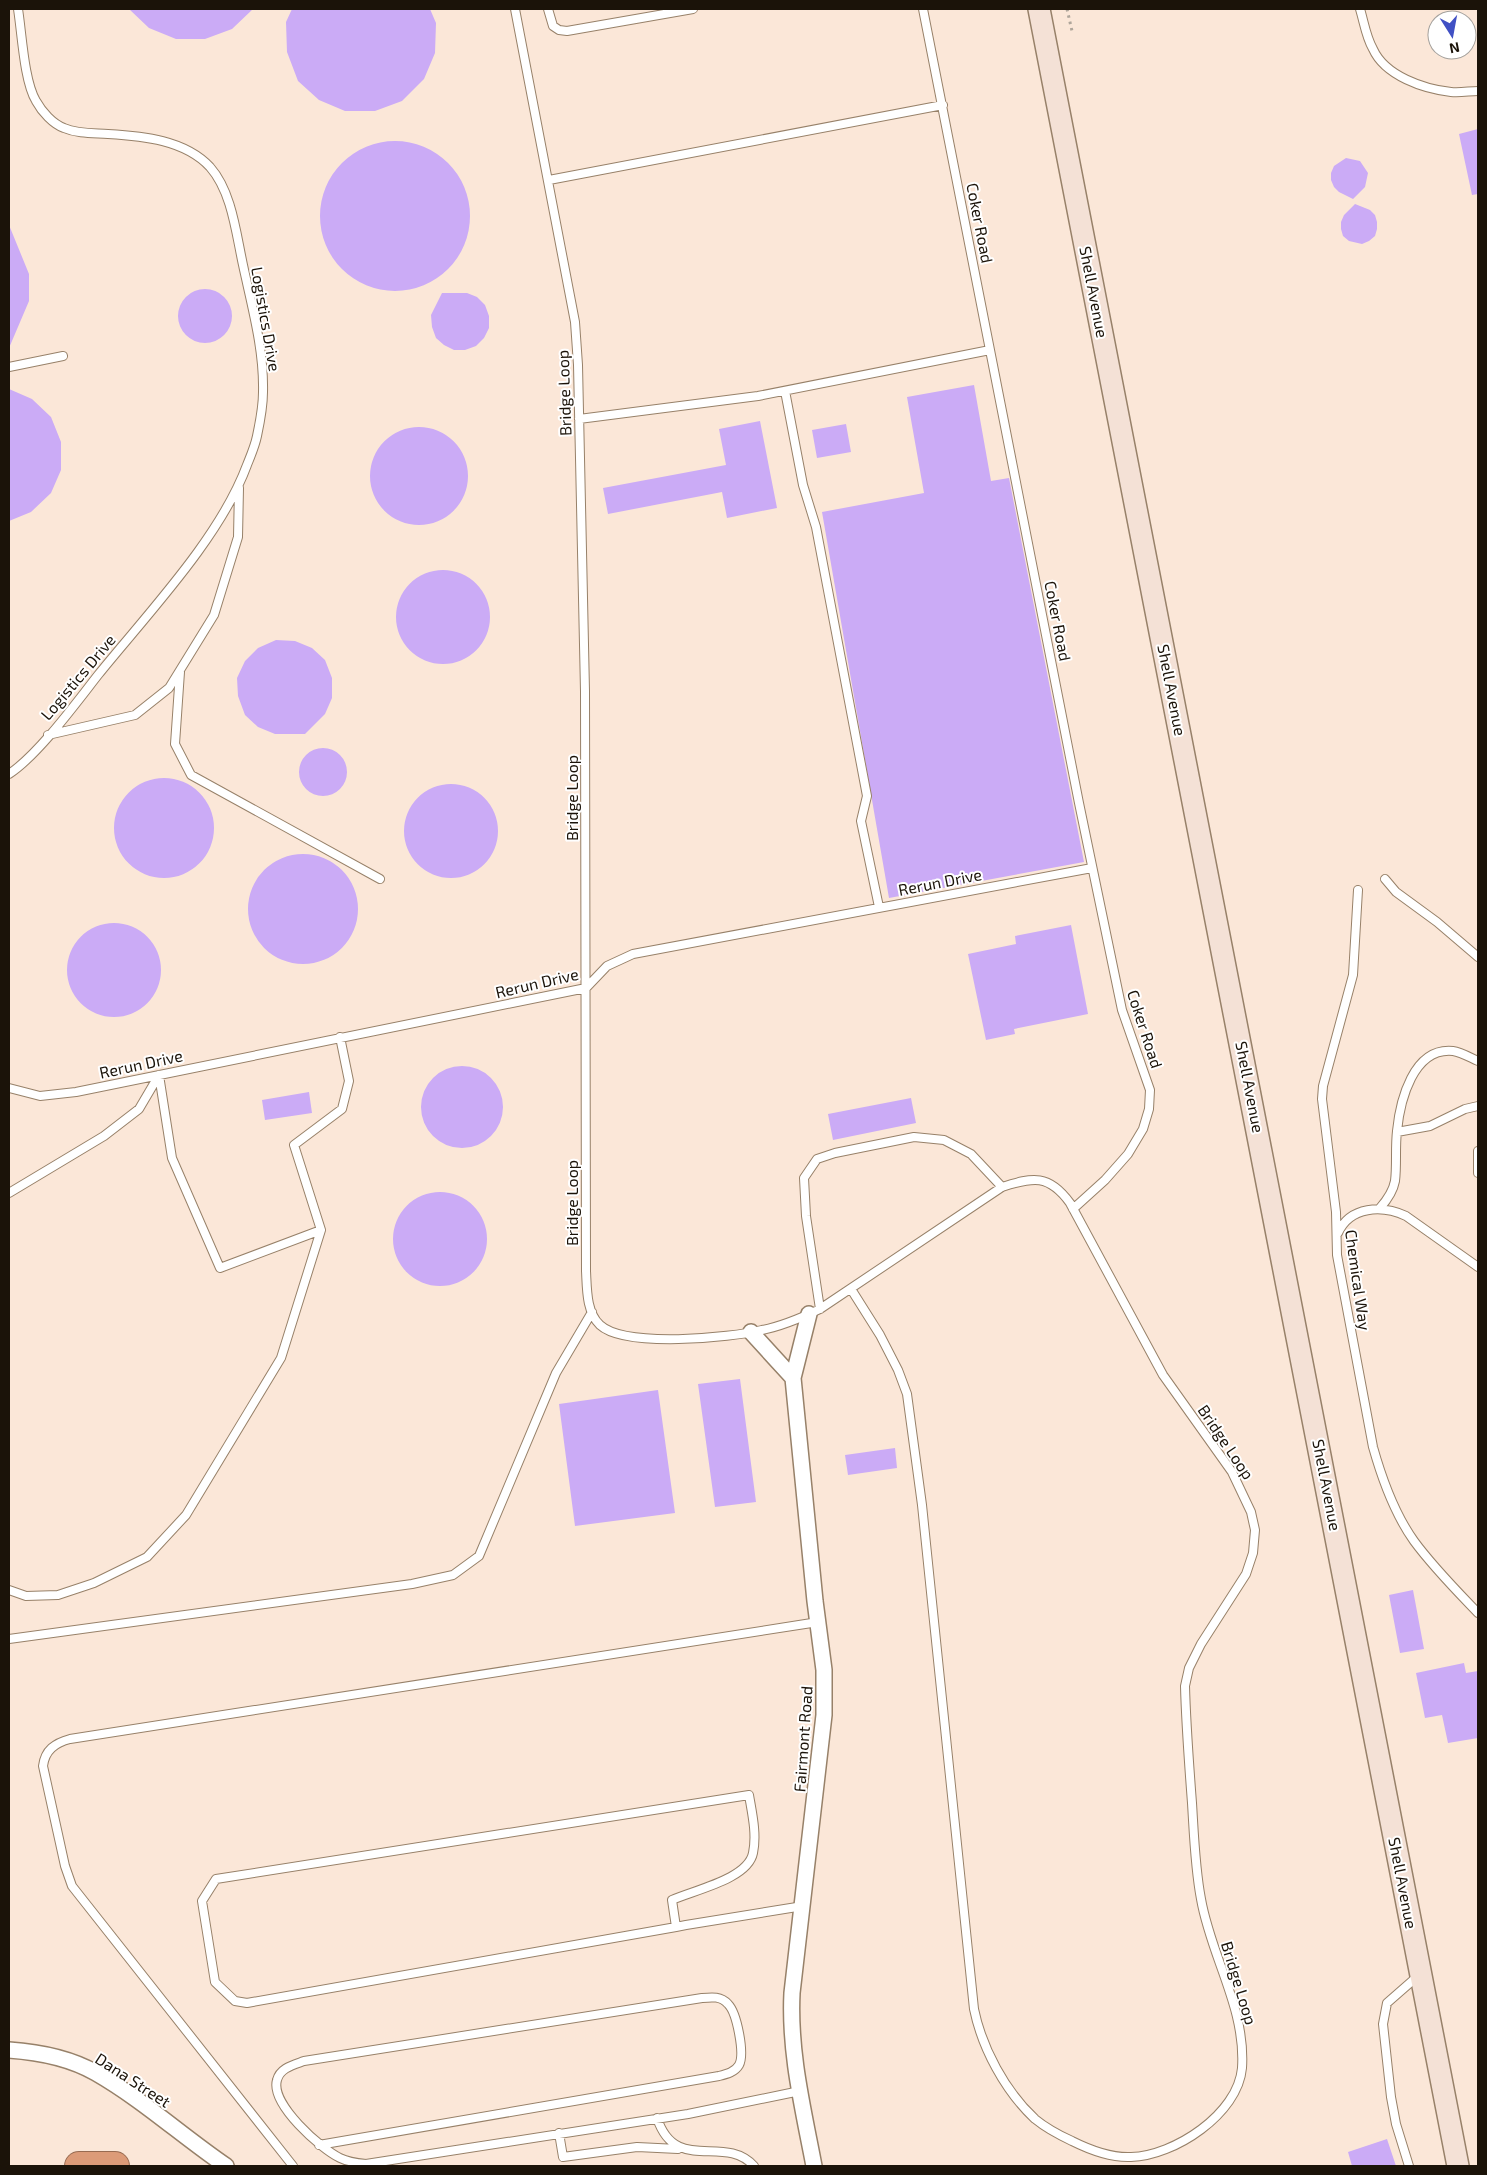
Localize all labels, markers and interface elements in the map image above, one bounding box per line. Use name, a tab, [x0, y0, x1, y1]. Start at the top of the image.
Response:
north arrow	[1427, 10, 1477, 60]
text: N	[1448, 39, 1461, 58]
street label: Coker Road	[963, 181, 998, 265]
street label: Shell Avenue	[1076, 245, 1113, 339]
street label: Logistics Drive	[248, 265, 285, 373]
street label: Bridge Loop	[553, 350, 574, 436]
street label: Coker Road	[1041, 579, 1076, 663]
street label: Logistics Drive	[36, 630, 119, 723]
street label: Shell Avenue	[1154, 643, 1191, 737]
street label: Bridge Loop	[562, 755, 581, 841]
street label: Rerun Drive	[896, 864, 983, 899]
street label: Rerun Drive	[493, 964, 580, 1001]
street label: Coker Road	[1124, 987, 1167, 1070]
street label: Shell Avenue	[1232, 1040, 1269, 1134]
street label: Rerun Drive	[97, 1045, 184, 1082]
street label: Bridge Loop	[562, 1160, 581, 1246]
street label: Chemical Way	[1342, 1228, 1375, 1332]
street label: Bridge Loop	[1194, 1401, 1258, 1483]
street label: Shell Avenue	[1309, 1438, 1346, 1532]
street label: Fairmont Road	[789, 1685, 816, 1793]
street label: Shell Avenue	[1385, 1836, 1422, 1930]
street label: Bridge Loop	[1218, 1939, 1261, 2027]
street label: Dana Street	[92, 2048, 174, 2111]

